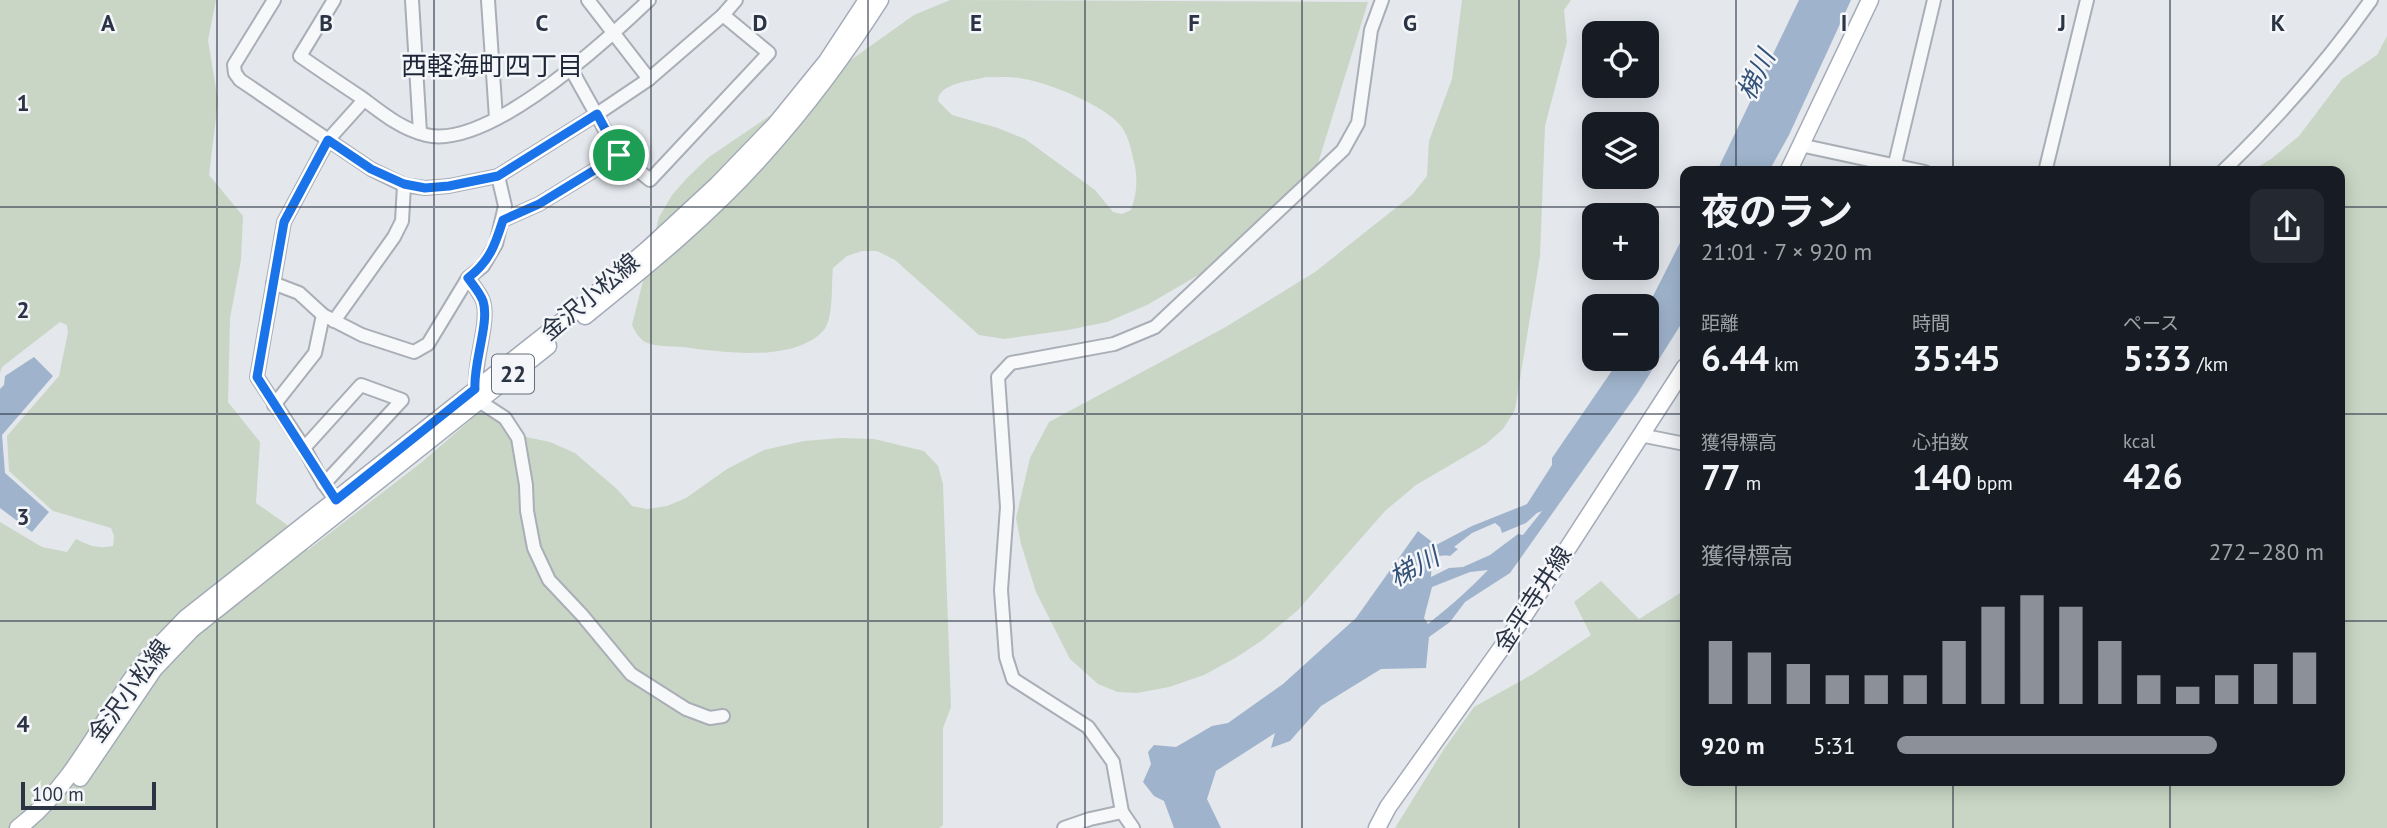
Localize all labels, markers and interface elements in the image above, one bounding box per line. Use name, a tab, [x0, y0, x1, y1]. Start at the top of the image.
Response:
text: A	[101, 8, 115, 37]
text: B	[319, 8, 333, 37]
text: C	[536, 8, 549, 37]
text: D	[753, 8, 767, 37]
text: E	[970, 8, 982, 37]
text: F	[1188, 8, 1200, 37]
text: G	[1403, 8, 1417, 37]
text: I	[1841, 8, 1847, 37]
text: J	[2057, 8, 2066, 37]
text: K	[2271, 8, 2285, 37]
map controls	[1582, 21, 1659, 371]
button: locate	[1582, 21, 1659, 98]
water label: 梯川	[1729, 41, 1783, 105]
district label: 西軽海町四丁目	[401, 49, 583, 82]
text: 1	[16, 88, 30, 117]
button: layers	[1582, 112, 1659, 189]
pin	[589, 125, 649, 185]
icon: arrive	[600, 136, 638, 174]
text: 夜のラン	[1701, 186, 1853, 235]
button: share	[2250, 189, 2324, 263]
button: +	[1582, 203, 1659, 280]
text: 21:01 · 7 × 920 m	[1701, 237, 1872, 266]
street label: 金沢小松線	[534, 246, 646, 347]
button: −	[1582, 294, 1659, 371]
text: 2	[16, 295, 30, 324]
text: 距離	[1701, 311, 1739, 335]
text: 時間	[1912, 311, 1950, 335]
text: ペース	[2123, 311, 2179, 335]
text: 6.44	[1701, 335, 1769, 381]
text: 35:45	[1912, 335, 2001, 381]
text: 5:33	[2123, 335, 2192, 381]
text: km	[1769, 352, 1799, 376]
text: /km	[2192, 352, 2228, 376]
road number: 22	[492, 354, 534, 394]
text: kcal	[2123, 429, 2155, 453]
text: 獲得標高	[1701, 430, 1777, 454]
text: 心拍数	[1912, 430, 1969, 454]
text: 426	[2123, 453, 2183, 499]
text: 77	[1701, 454, 1741, 500]
text: 140	[1912, 454, 1972, 500]
text: m	[1741, 471, 1761, 495]
text: bpm	[1972, 471, 2013, 495]
text: 3	[16, 502, 30, 531]
text: 272–280 m	[2209, 537, 2324, 566]
water label: 梯川	[1383, 538, 1447, 593]
street label: 金平寺井線	[1487, 540, 1578, 657]
text: 獲得標高	[1701, 541, 1793, 570]
street label: 金沢小松線	[81, 633, 176, 748]
text: 4	[16, 709, 30, 738]
text: 920 m	[1701, 731, 1764, 760]
text: 5:31	[1813, 731, 1856, 760]
scale bar	[21, 779, 156, 811]
text: 100 m	[32, 782, 84, 806]

